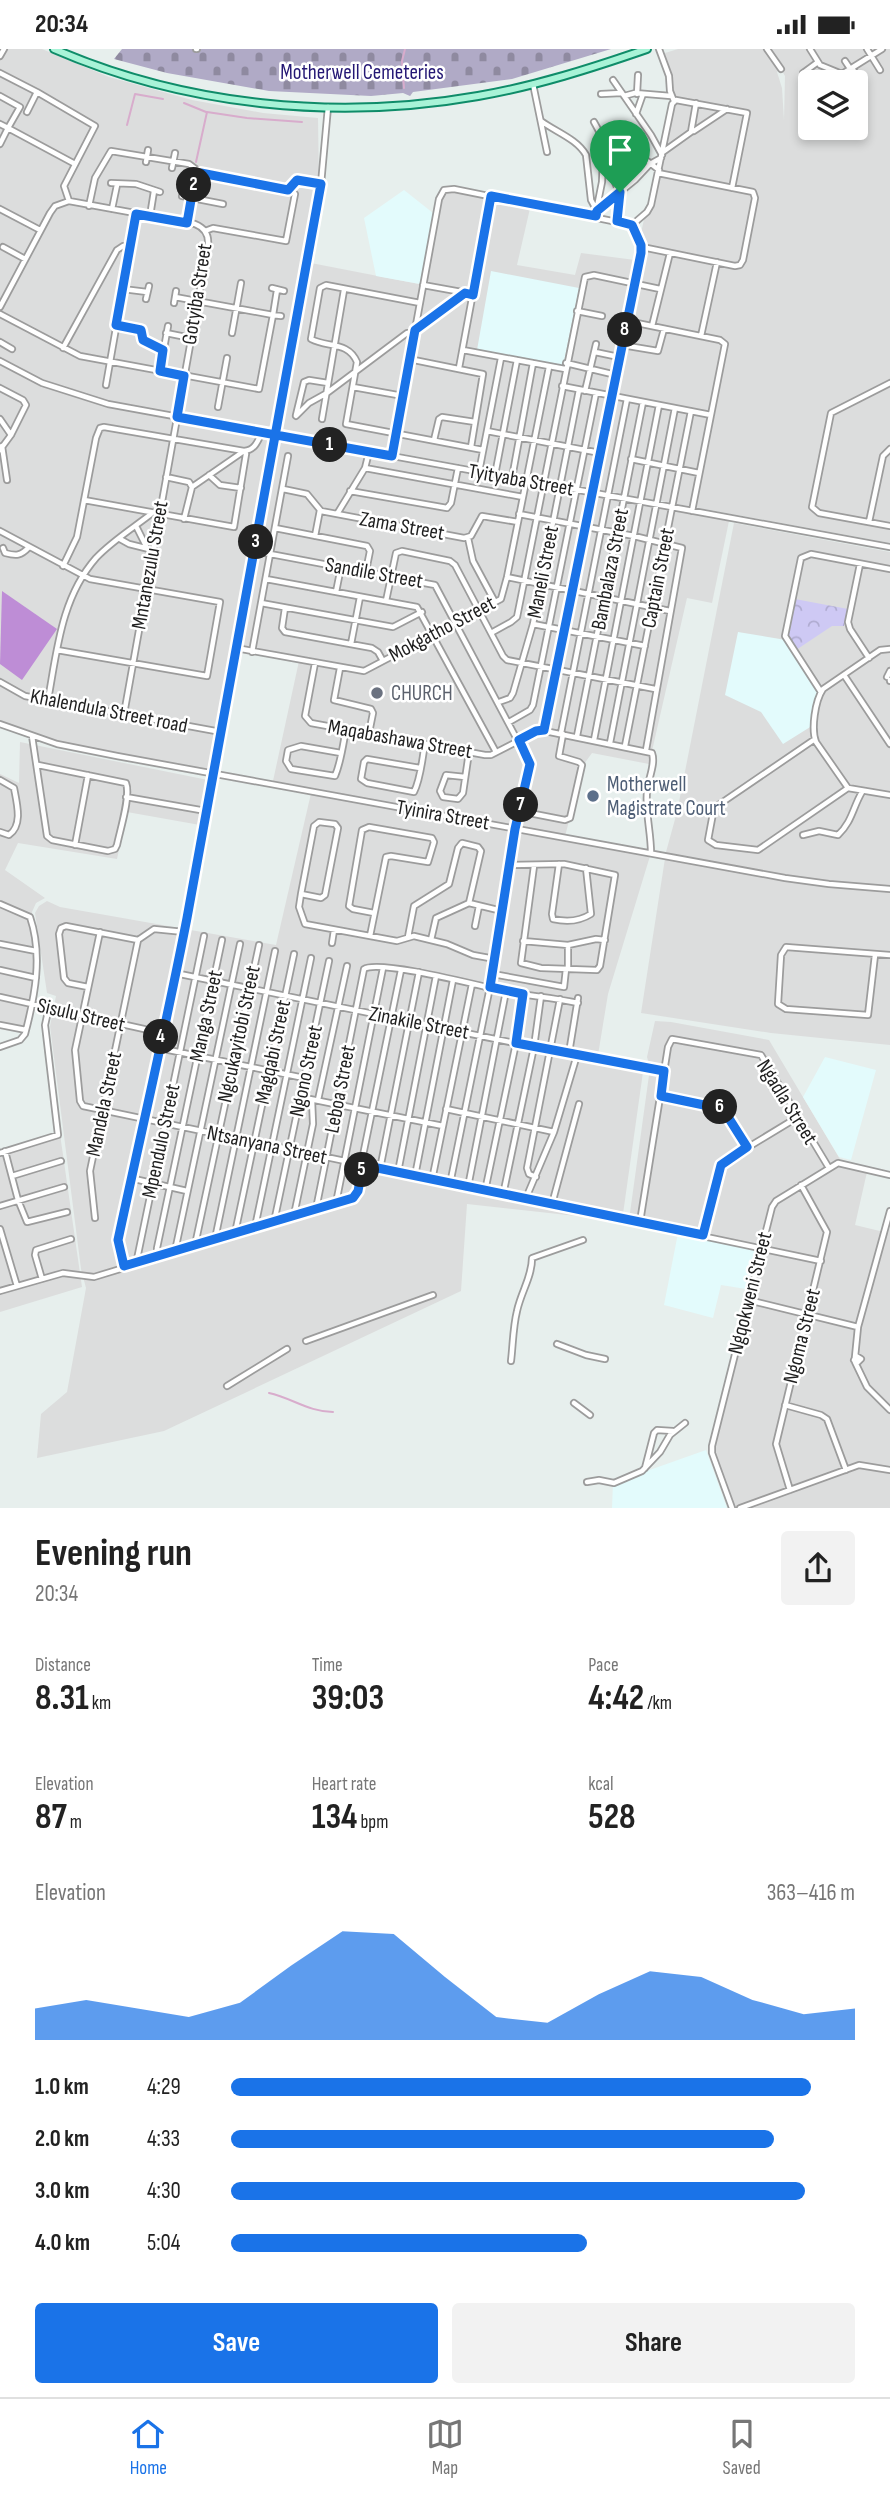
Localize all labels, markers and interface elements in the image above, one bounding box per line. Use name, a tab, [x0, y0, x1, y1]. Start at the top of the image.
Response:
text: 20:34	[35, 9, 88, 40]
park label: Motherwell Cemeteries	[280, 60, 444, 85]
map controls	[798, 70, 868, 140]
button: layers	[798, 70, 868, 140]
pin	[590, 120, 650, 192]
icon: arrive	[601, 131, 639, 169]
pin: 2	[176, 167, 212, 203]
text: 2	[189, 173, 198, 196]
street label: Gotyiba Street	[177, 242, 217, 346]
pin: 8	[608, 313, 642, 347]
text: 8	[620, 318, 629, 341]
pin: 1	[312, 427, 348, 463]
text: 1	[326, 433, 333, 456]
street label: Tyityaba Street	[466, 458, 576, 502]
street label: Mntanezulu Street	[126, 499, 174, 631]
street label: Zama Street	[358, 506, 446, 546]
street label: Bambalaza Street	[586, 506, 634, 632]
street label: Maneli Street	[522, 524, 564, 620]
pin: 3	[238, 525, 274, 559]
street label: Captain Street	[636, 526, 680, 630]
text: 3	[251, 530, 260, 553]
street label: Sandile Street	[323, 552, 425, 594]
street label: Mokgatho Street	[385, 591, 499, 667]
place label: CHURCH	[391, 681, 453, 706]
street label: Khalendula Street road	[28, 683, 190, 739]
marker: CHURCH	[369, 685, 385, 701]
street label: Maqabashawa Street	[326, 714, 474, 764]
place label: Motherwell Magistrate Court	[607, 772, 726, 821]
pin: 7	[504, 787, 538, 823]
marker: Motherwell Magistrate Court	[585, 788, 601, 804]
text: 7	[516, 793, 525, 816]
street label: Tyinira Street	[395, 795, 491, 835]
street label: Ngcukayitobi Street	[212, 963, 266, 1105]
street label: Manga Street	[184, 968, 228, 1064]
street label: Sisulu Street	[35, 993, 127, 1037]
street label: Magqabi Street	[250, 998, 296, 1106]
street label: Zinakile Street	[367, 1001, 471, 1045]
pin: 4	[144, 1019, 178, 1055]
street label: Ngono Street	[284, 1023, 328, 1119]
text: 4	[156, 1025, 165, 1048]
street label: Leboa Street	[319, 1043, 361, 1135]
street label: Mandela Street	[81, 1049, 127, 1159]
street label: Ngadla Street	[751, 1055, 823, 1149]
street label: Mpendulo Street	[137, 1081, 185, 1201]
pin: 6	[702, 1089, 738, 1125]
text: 6	[715, 1095, 724, 1118]
street label: Ntsanyana Street	[205, 1120, 329, 1170]
pin: 5	[344, 1153, 380, 1187]
text: 5	[357, 1158, 366, 1181]
street label: Ngqokweni Street	[723, 1229, 777, 1357]
street label: Ngoma Street	[778, 1286, 826, 1386]
text: Evening run	[35, 1531, 192, 1576]
button: share	[781, 1531, 855, 1605]
text: 20:34	[35, 1580, 78, 1608]
text: Distance	[35, 1654, 91, 1677]
text: Time	[312, 1654, 343, 1677]
text: Pace	[588, 1654, 619, 1677]
text: 8.31	[35, 1677, 89, 1720]
text: 39:03	[312, 1677, 384, 1720]
text: 4:42	[588, 1677, 644, 1720]
text: km	[89, 1692, 111, 1715]
text: /km	[644, 1692, 672, 1715]
text: Elevation	[35, 1773, 94, 1796]
text: Heart rate	[312, 1773, 377, 1796]
text: kcal	[588, 1773, 613, 1796]
text: 87	[35, 1796, 67, 1839]
text: 134	[312, 1796, 357, 1839]
text: 528	[588, 1796, 636, 1839]
text: m	[67, 1811, 82, 1834]
text: bpm	[357, 1811, 388, 1834]
text: Elevation	[35, 1879, 106, 1907]
text: 363–416 m	[767, 1879, 855, 1907]
text: 1.0 km	[35, 2073, 89, 2101]
text: 4:29	[147, 2073, 181, 2101]
text: 2.0 km	[35, 2125, 89, 2153]
text: 4:33	[147, 2125, 180, 2153]
text: 3.0 km	[35, 2177, 90, 2205]
text: 4:30	[147, 2177, 181, 2205]
text: 4.0 km	[35, 2229, 90, 2257]
text: 5:04	[147, 2229, 180, 2257]
button: Save	[35, 2303, 438, 2383]
button: Share	[452, 2303, 855, 2383]
tab: Home	[129, 2415, 167, 2480]
tab: Map	[426, 2415, 464, 2480]
tab: Saved	[723, 2415, 761, 2480]

